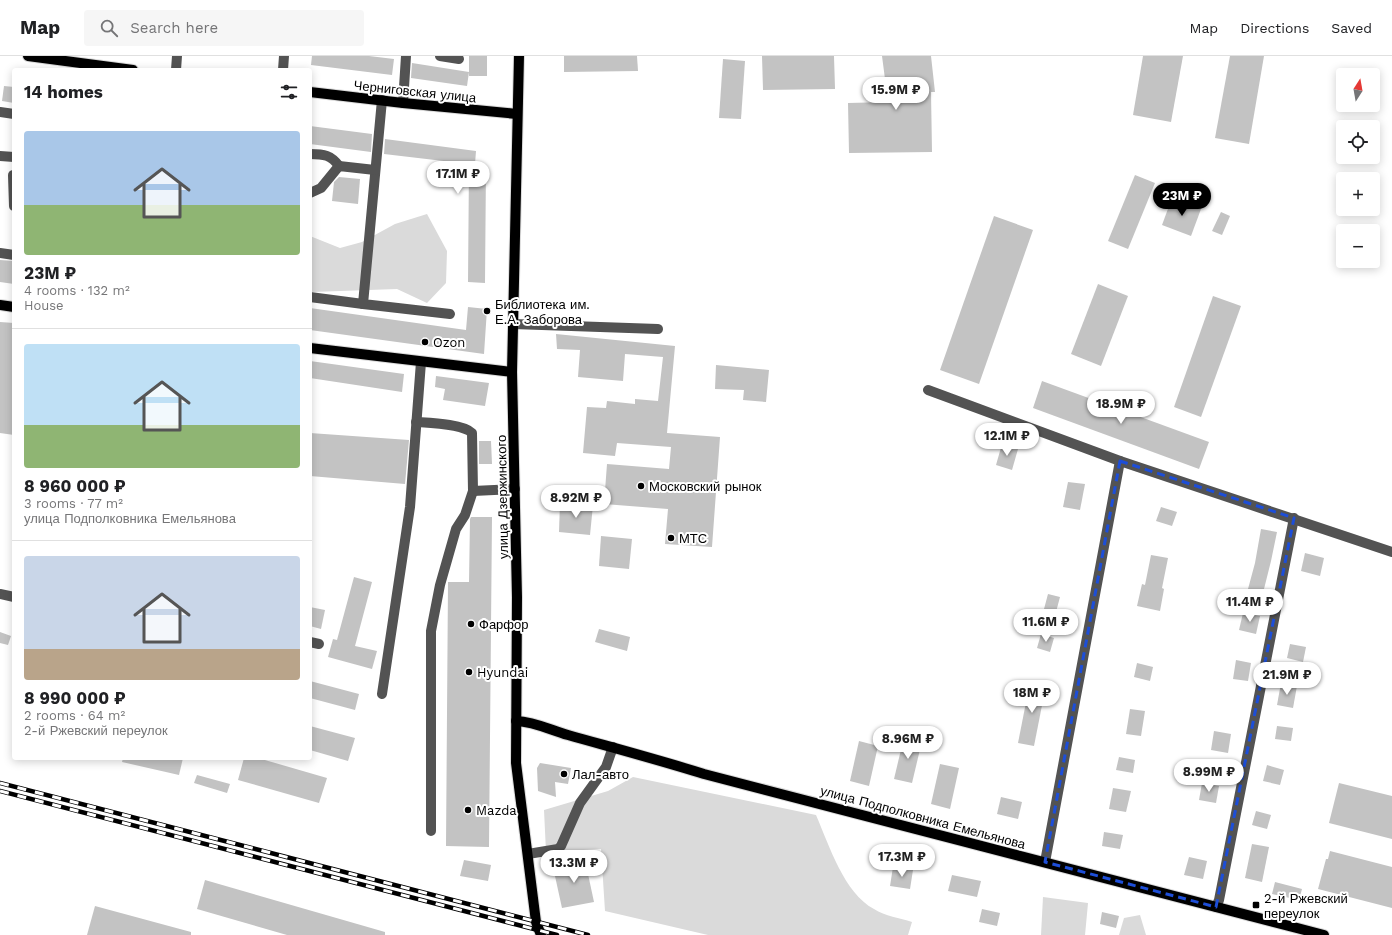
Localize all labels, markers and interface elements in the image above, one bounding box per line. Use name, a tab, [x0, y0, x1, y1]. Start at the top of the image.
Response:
search box	[84, 10, 364, 46]
text: Map	[20, 16, 60, 39]
icon: search	[98, 17, 120, 39]
text: Search here	[130, 19, 218, 37]
text: Map	[1190, 20, 1218, 36]
text: Directions	[1240, 20, 1309, 36]
text: Saved	[1331, 20, 1372, 36]
north arrow	[1336, 68, 1380, 112]
map controls	[1336, 68, 1380, 268]
pin: 15.9M ₽	[859, 77, 933, 111]
street label: Черниговская улица	[353, 78, 478, 105]
icon: filters	[278, 81, 300, 103]
text: 14 homes	[24, 82, 103, 102]
text: 15.9M ₽	[871, 82, 921, 97]
button: locate	[1336, 120, 1380, 164]
icon: home	[126, 157, 198, 229]
pin: 17.1M ₽	[421, 161, 495, 195]
text: 17.1M ₽	[436, 166, 480, 181]
button: +	[1336, 172, 1380, 216]
pin: 23M ₽	[1154, 183, 1210, 217]
text: 23M ₽	[1162, 188, 1202, 203]
button: −	[1336, 224, 1380, 268]
text: 23M ₽	[24, 263, 76, 283]
text: 4 rooms · 132 m²	[24, 283, 130, 298]
place label: Библиотека им. Е.А. Заборова	[495, 297, 590, 327]
text: House	[24, 298, 64, 313]
marker: Библиотека им. Е.А. Заборова	[482, 306, 492, 316]
place label: Ozon	[433, 335, 465, 350]
marker: Ozon	[420, 337, 430, 347]
icon: home	[126, 370, 198, 442]
pin: 18.9M ₽	[1084, 391, 1158, 425]
text: 18.9M ₽	[1096, 396, 1146, 411]
pin: 12.1M ₽	[970, 423, 1044, 457]
text: 12.1M ₽	[984, 428, 1030, 443]
street label: улица Дзержинского	[494, 435, 511, 559]
text: 8 960 000 ₽	[24, 476, 126, 496]
place label: Московский рынок	[649, 479, 762, 494]
marker: Московский рынок	[636, 481, 646, 491]
pin: 8.92M ₽	[539, 485, 613, 519]
text: 8.92M ₽	[550, 490, 602, 505]
text: 3 rooms · 77 m²	[24, 496, 123, 511]
text: улица Подполковника Емельянова	[24, 511, 236, 526]
place label: МТС	[679, 531, 707, 546]
marker: МТС	[666, 533, 676, 543]
icon: home	[126, 582, 198, 654]
pin: 11.4M ₽	[1213, 589, 1287, 623]
text: 11.4M ₽	[1226, 594, 1274, 609]
pin: 11.6M ₽	[1009, 609, 1083, 643]
text: 11.6M ₽	[1022, 614, 1070, 629]
place label: Фарфор	[479, 617, 529, 632]
marker: Фарфор	[466, 619, 476, 629]
pin: 21.9M ₽	[1250, 662, 1324, 696]
place label: Hyundai	[477, 665, 528, 680]
marker: Hyundai	[464, 667, 474, 677]
text: 21.9M ₽	[1262, 667, 1312, 682]
pin: 18M ₽	[1004, 680, 1060, 714]
text: 18M ₽	[1013, 685, 1051, 700]
text: 8 990 000 ₽	[24, 688, 126, 708]
text: 2 rooms · 64 m²	[24, 708, 125, 723]
text: 2-й Ржевский переулок	[24, 723, 168, 738]
pin: 8.96M ₽	[871, 726, 945, 760]
text: 8.96M ₽	[882, 731, 934, 746]
pin: 8.99M ₽	[1172, 759, 1246, 793]
text: 8.99M ₽	[1183, 764, 1235, 779]
place label: Лал-авто	[572, 767, 629, 782]
marker: Лал-авто	[559, 769, 569, 779]
street label: улица Подполковника Емельянова	[819, 783, 1028, 852]
place label: Mazda	[476, 803, 517, 818]
marker: Mazda	[463, 805, 473, 815]
pin: 17.3M ₽	[865, 844, 939, 878]
text: 17.3M ₽	[878, 849, 926, 864]
pin: 13.3M ₽	[537, 850, 611, 884]
text: 13.3M ₽	[549, 855, 599, 870]
place label: 2-й Ржевский переулок	[1264, 891, 1348, 921]
marker: 2-й Ржевский переулок	[1251, 900, 1261, 910]

